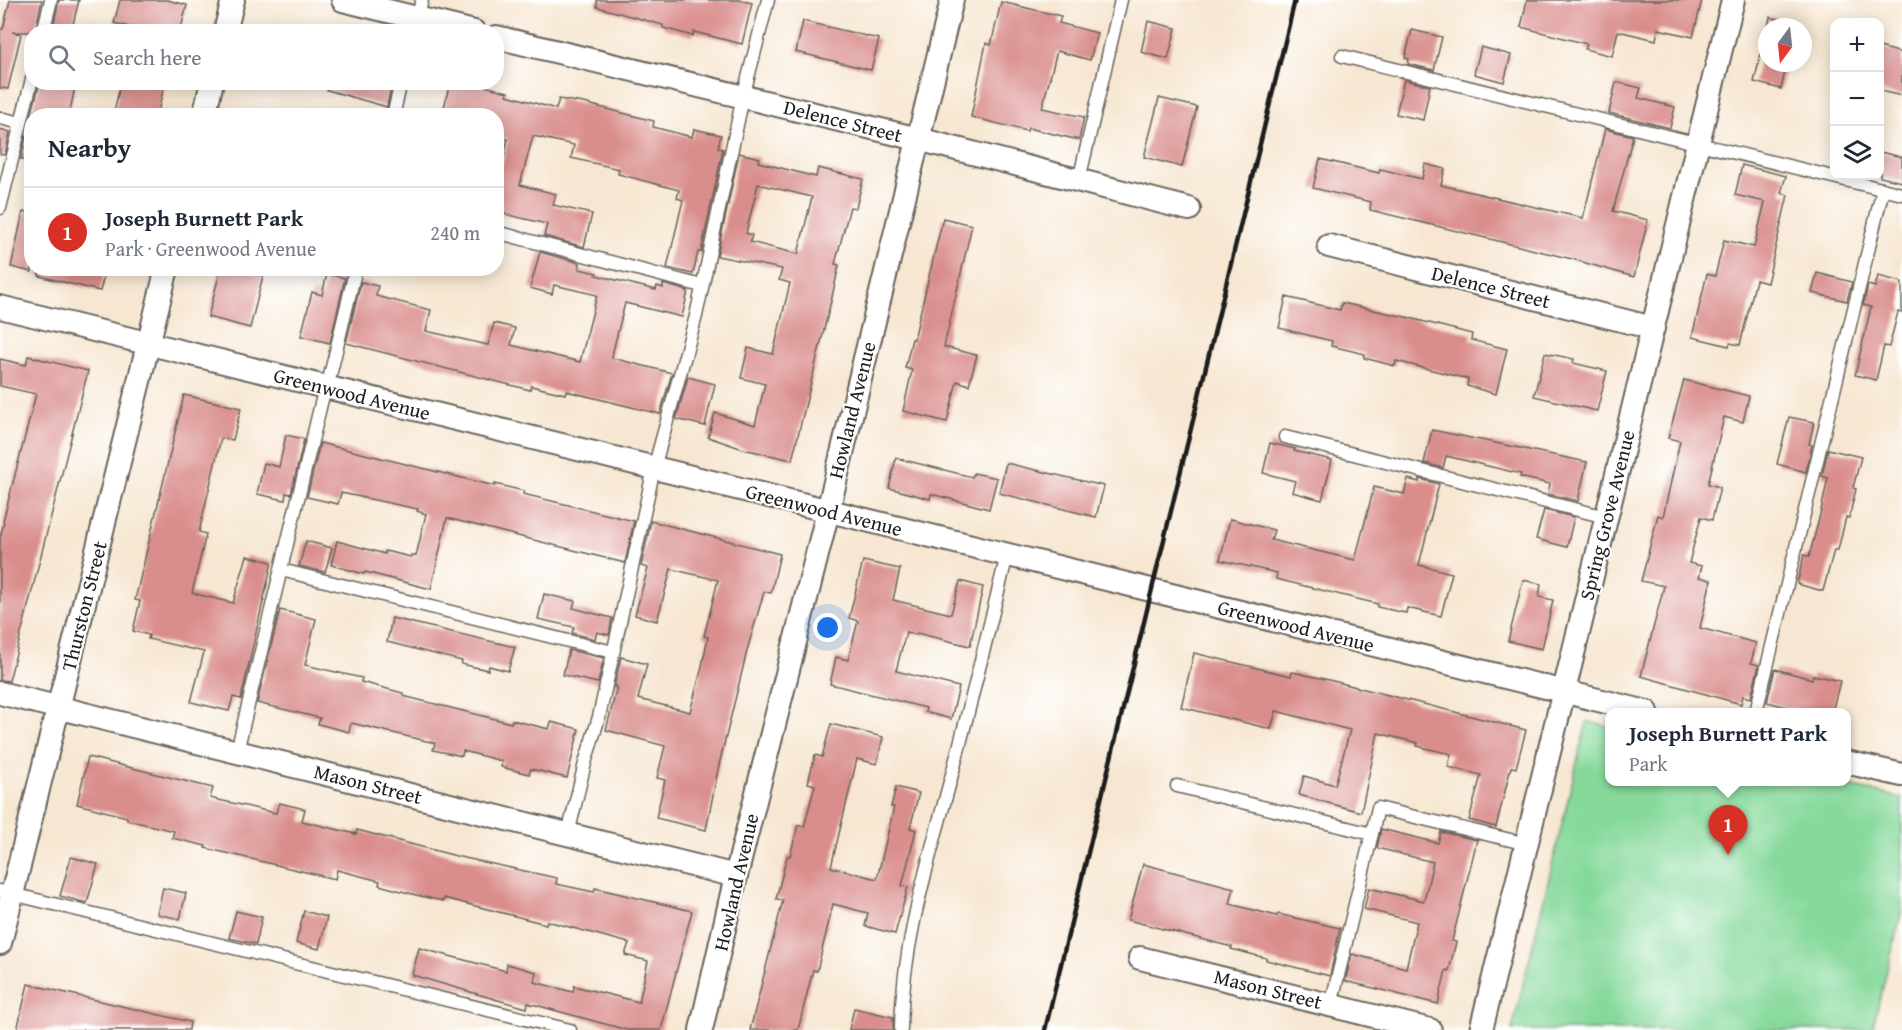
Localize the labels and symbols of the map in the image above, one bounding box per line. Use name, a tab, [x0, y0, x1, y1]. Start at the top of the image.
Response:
north arrow	[1758, 18, 1812, 72]
street label: Delence Street	[781, 92, 905, 149]
street label: Delence Street	[1429, 258, 1553, 315]
street label: Howland Avenue	[820, 338, 883, 481]
street label: Greenwood Avenue	[271, 360, 434, 427]
street label: Spring Grove Avenue	[1571, 427, 1642, 603]
street label: Greenwood Avenue	[743, 476, 906, 543]
street label: Thurston Street	[53, 538, 114, 674]
street label: Greenwood Avenue	[1215, 592, 1378, 659]
your location	[813, 613, 842, 642]
street label: Mason Street	[311, 756, 425, 811]
pin: 1	[1708, 806, 1748, 855]
street label: Howland Avenue	[706, 810, 765, 953]
street label: Mason Street	[1211, 961, 1325, 1016]

